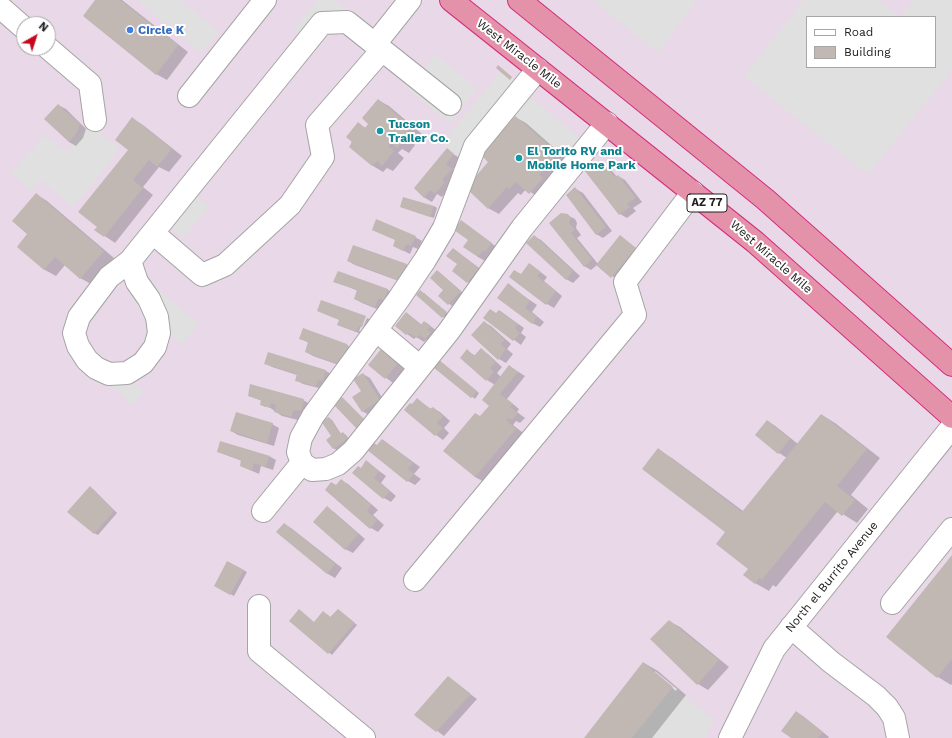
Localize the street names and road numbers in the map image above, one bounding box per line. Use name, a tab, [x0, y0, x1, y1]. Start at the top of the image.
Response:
street label: West Miracle Mile	[474, 16, 564, 92]
road number: AZ 77	[687, 194, 727, 212]
street label: West Miracle Mile	[727, 217, 815, 297]
street label: North el Burrito Avenue	[783, 519, 881, 635]

